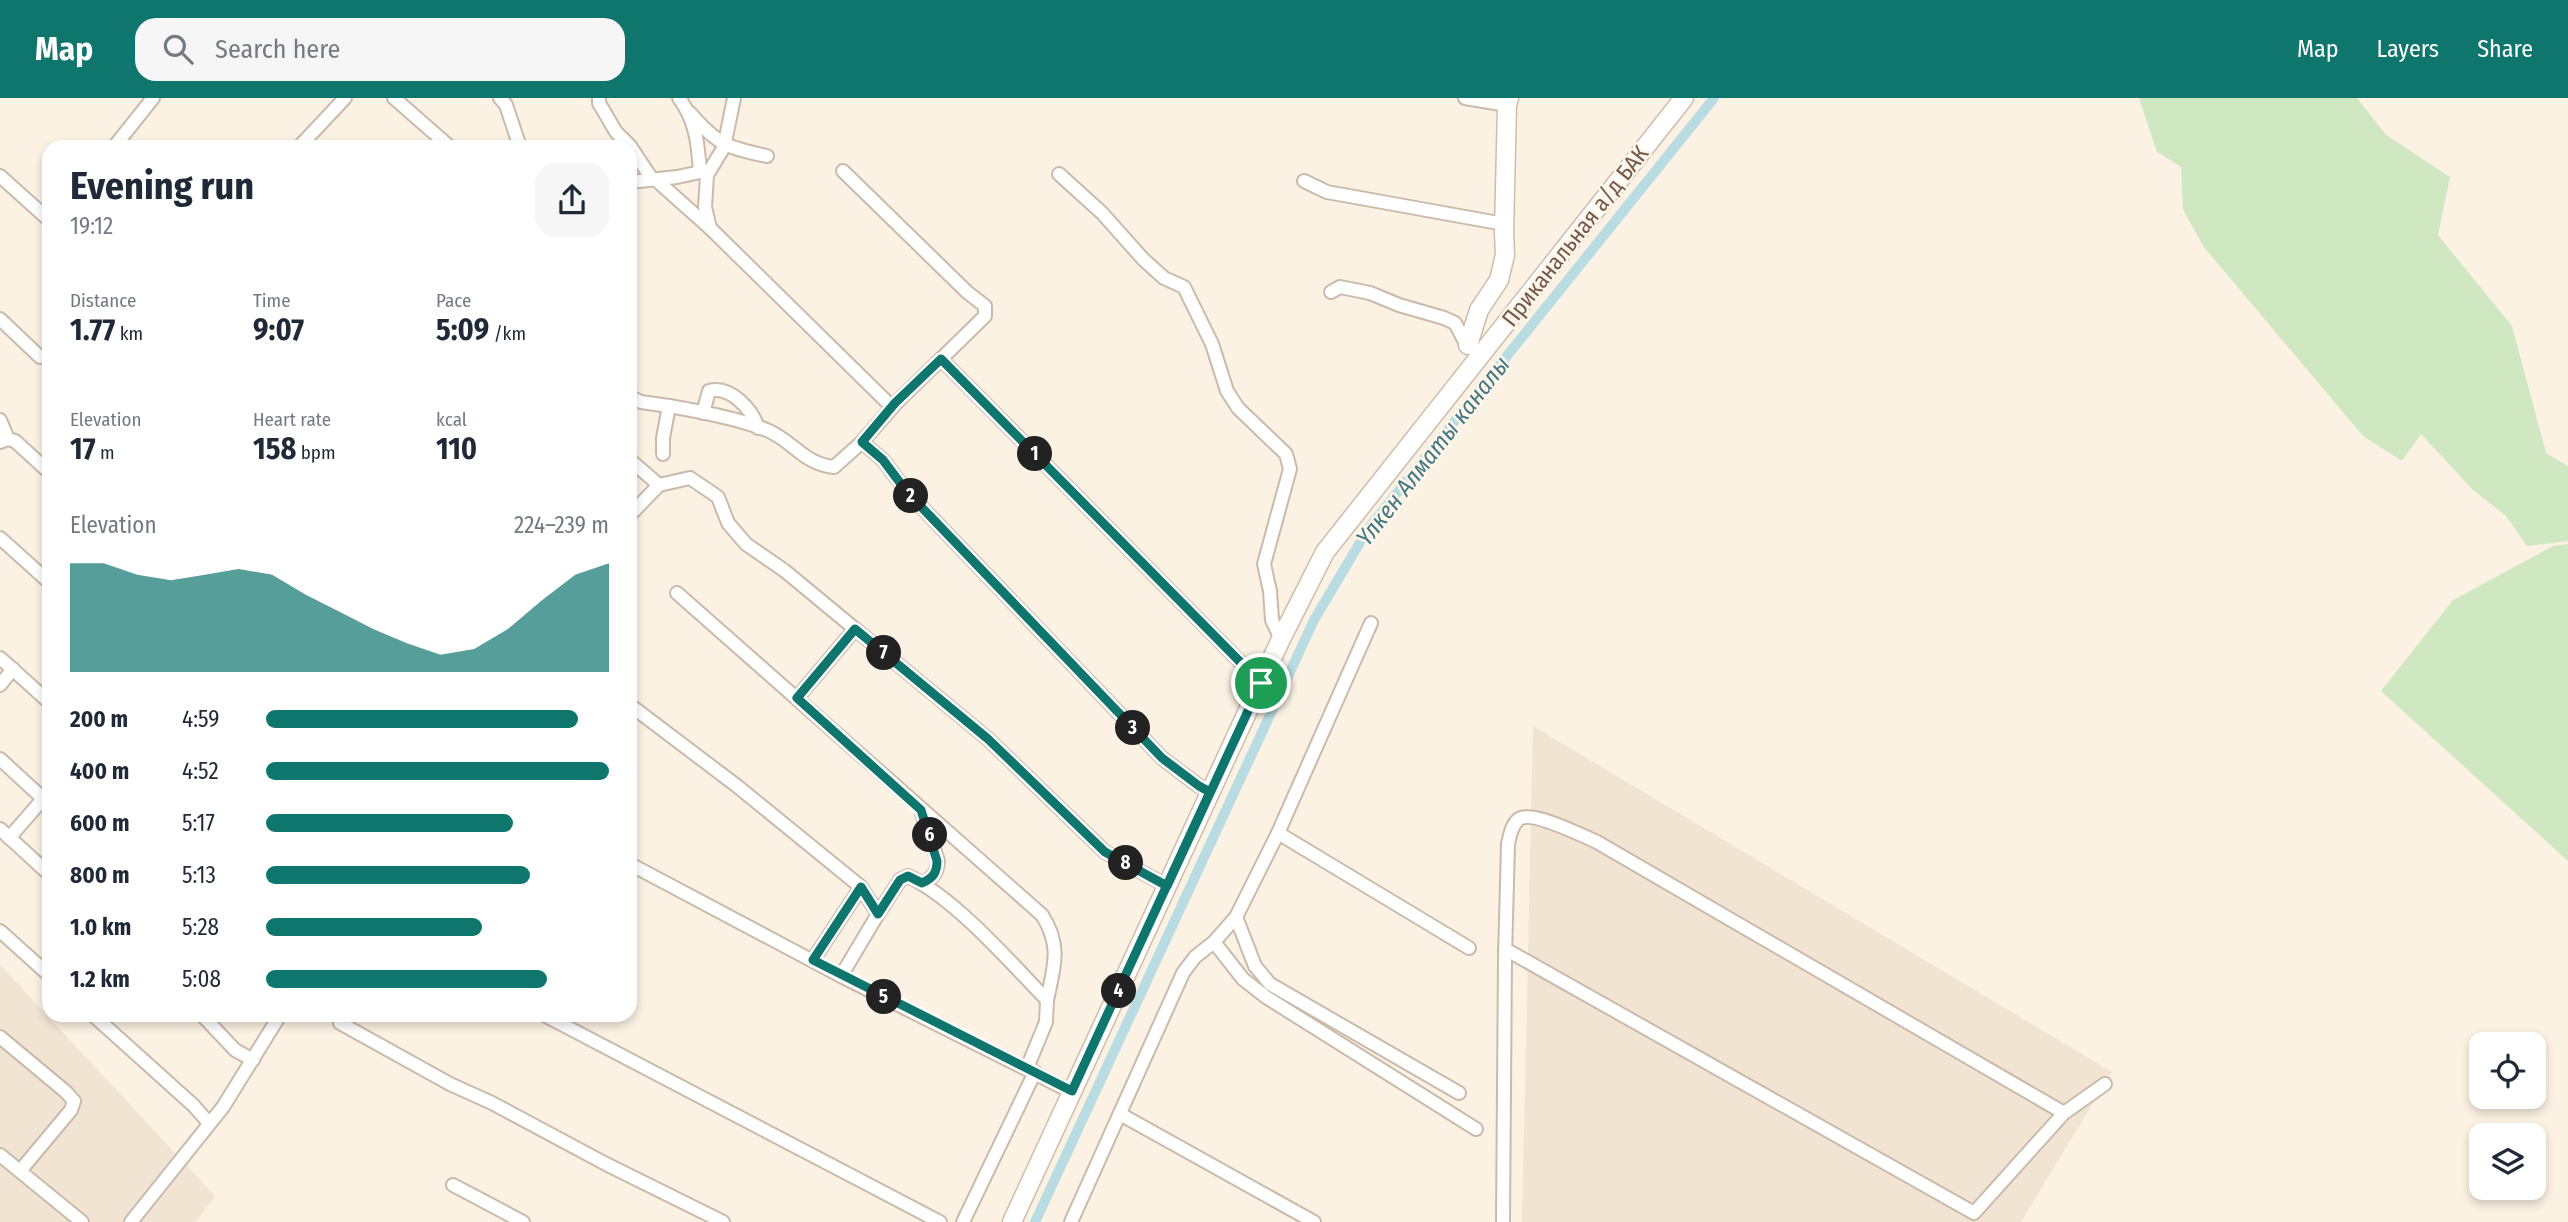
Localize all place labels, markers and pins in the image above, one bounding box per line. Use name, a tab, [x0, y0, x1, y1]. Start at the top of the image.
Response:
pin: 1	[1018, 436, 1052, 472]
pin: 2	[894, 478, 928, 514]
pin: 7	[866, 636, 902, 670]
pin	[1231, 653, 1291, 713]
pin: 3	[1116, 710, 1150, 746]
pin: 6	[912, 818, 948, 852]
pin: 8	[1108, 846, 1144, 880]
pin: 4	[1102, 974, 1136, 1008]
pin: 5	[866, 979, 902, 1014]

